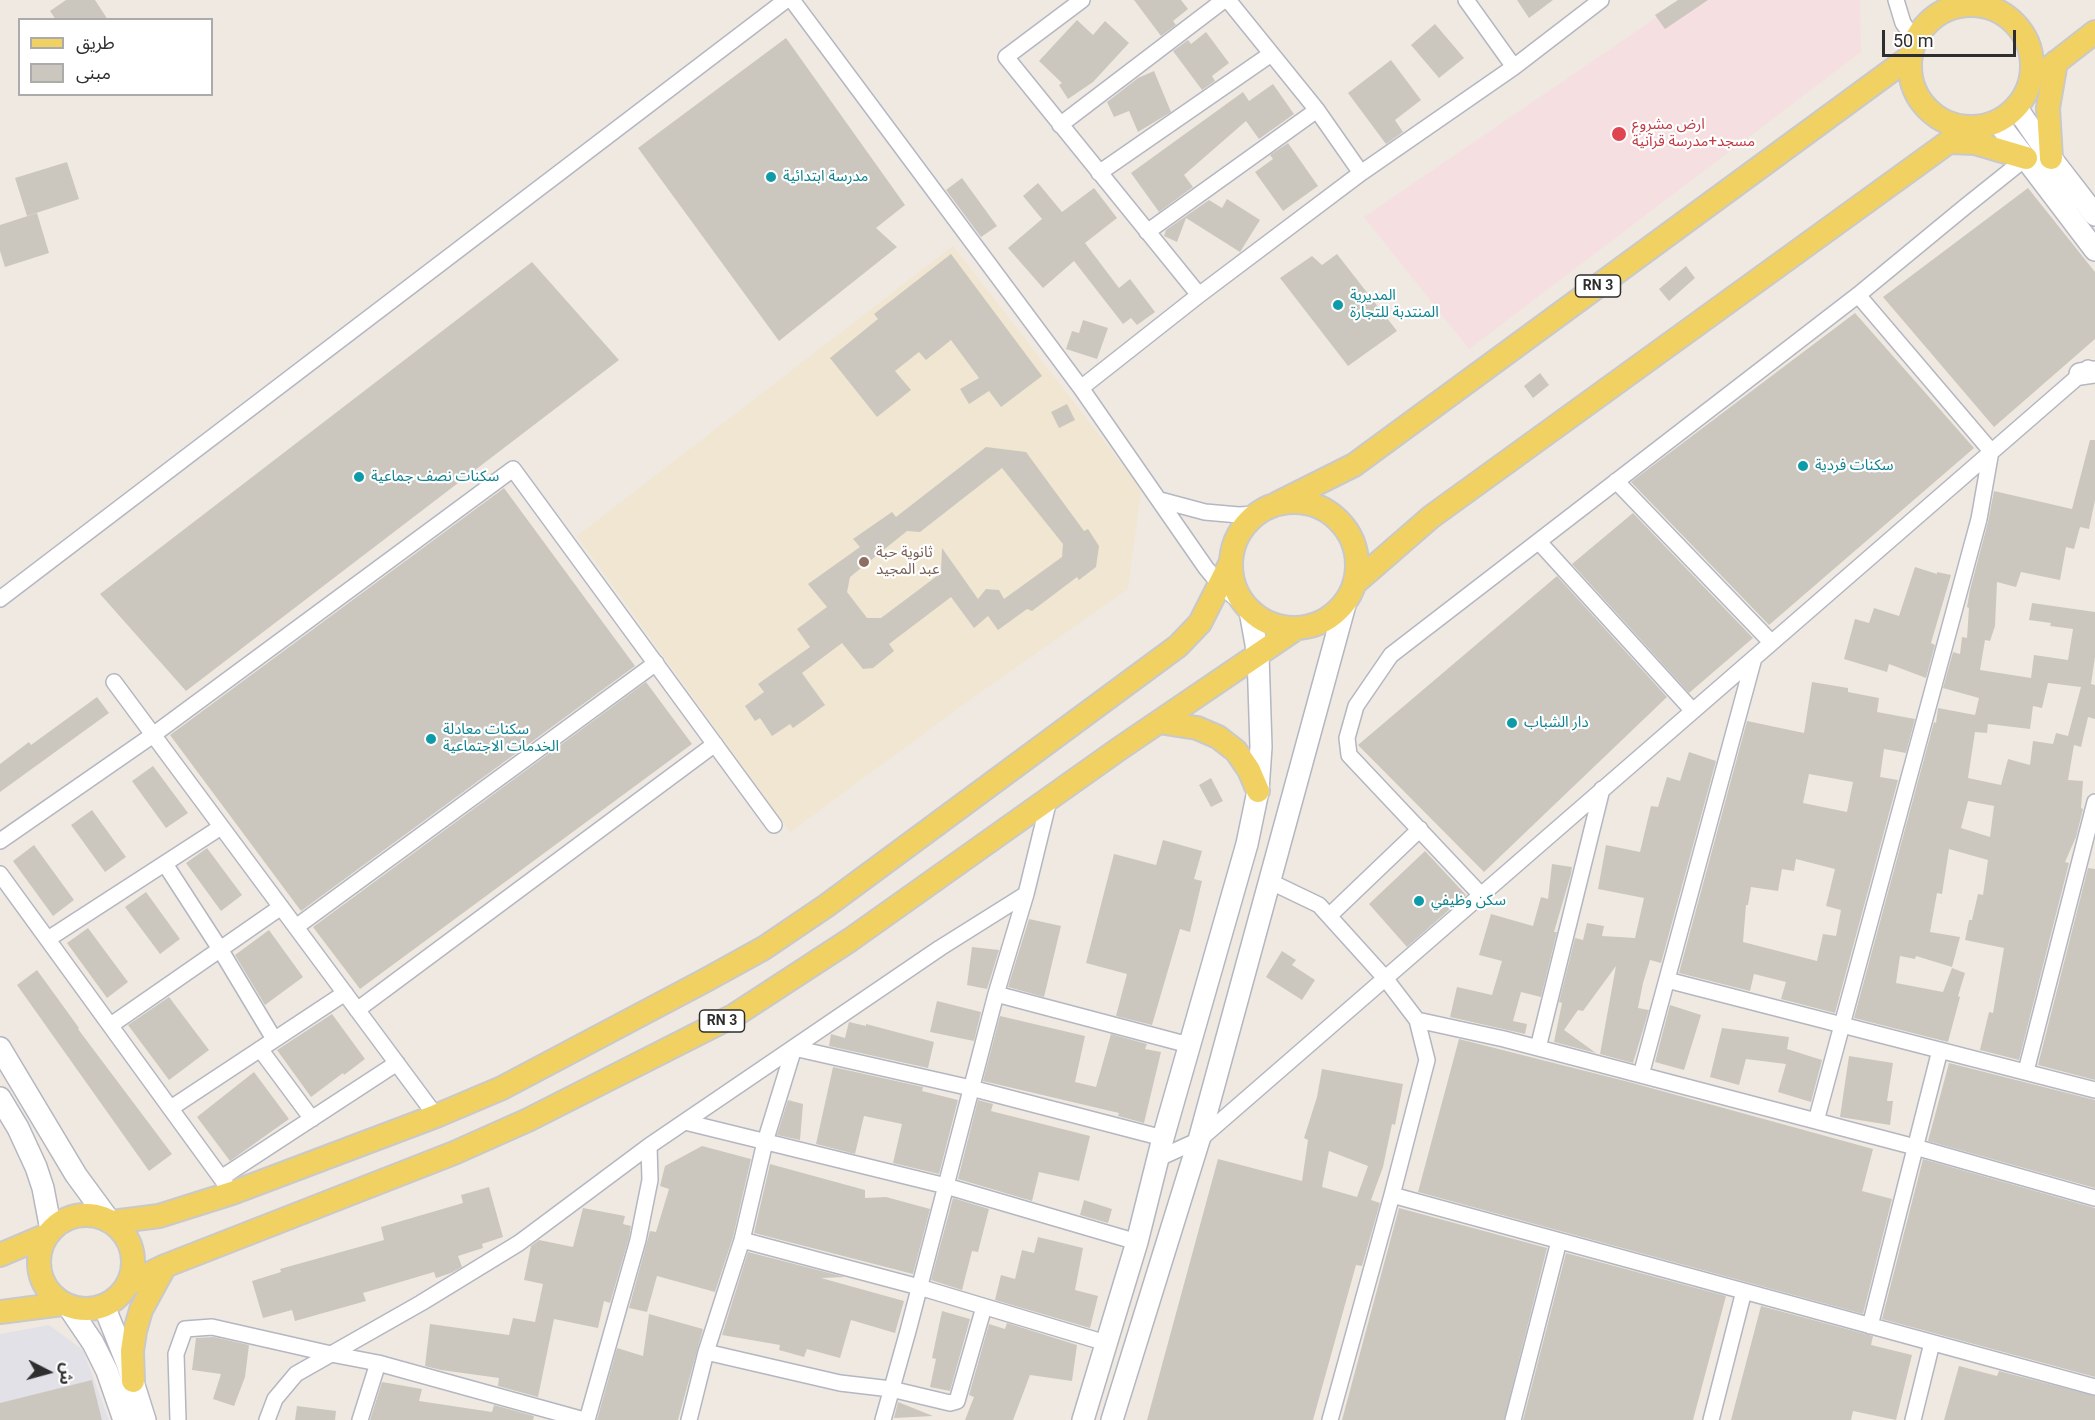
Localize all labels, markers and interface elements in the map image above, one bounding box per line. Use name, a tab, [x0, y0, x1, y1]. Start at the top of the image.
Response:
legend	[18, 18, 213, 96]
scale bar	[1885, 18, 2018, 56]
text: 50 m	[1893, 30, 1933, 51]
text: طريق	[76, 32, 115, 53]
text: مبنى	[76, 62, 111, 83]
place label: ارض مشروع مسجد+مدرسة قرآنية	[1632, 116, 1755, 151]
marker: ارض مشروع مسجد+مدرسة قرآنية	[1610, 125, 1628, 143]
place label: مدرسة ابتدائية	[783, 168, 868, 186]
marker: مدرسة ابتدائية	[764, 170, 778, 184]
road number: RN 3	[1576, 275, 1620, 297]
place label: المديرية المنتدبة للتجارة	[1350, 287, 1439, 322]
marker: المديرية المنتدبة للتجارة	[1331, 298, 1345, 312]
place label: سكنات فردية	[1815, 457, 1894, 475]
marker: سكنات فردية	[1796, 459, 1810, 473]
place label: سكنات نصف جماعية	[371, 468, 499, 486]
marker: سكنات نصف جماعية	[352, 470, 366, 484]
place label: ثانوية حبة عبد المجيد	[876, 544, 940, 579]
marker: ثانوية حبة عبد المجيد	[857, 555, 871, 569]
place label: دار الشباب	[1524, 714, 1589, 732]
marker: دار الشباب	[1505, 716, 1519, 730]
place label: سكنات معادلة الخدمات الاجتماعية	[443, 721, 559, 756]
marker: سكنات معادلة الخدمات الاجتماعية	[424, 732, 438, 746]
place label: سكن وظيفي	[1431, 892, 1506, 910]
marker: سكن وظيفي	[1412, 894, 1426, 908]
road number: RN 3	[700, 1010, 744, 1032]
north arrow	[18, 1342, 78, 1402]
text: ش	[56, 1362, 77, 1386]

